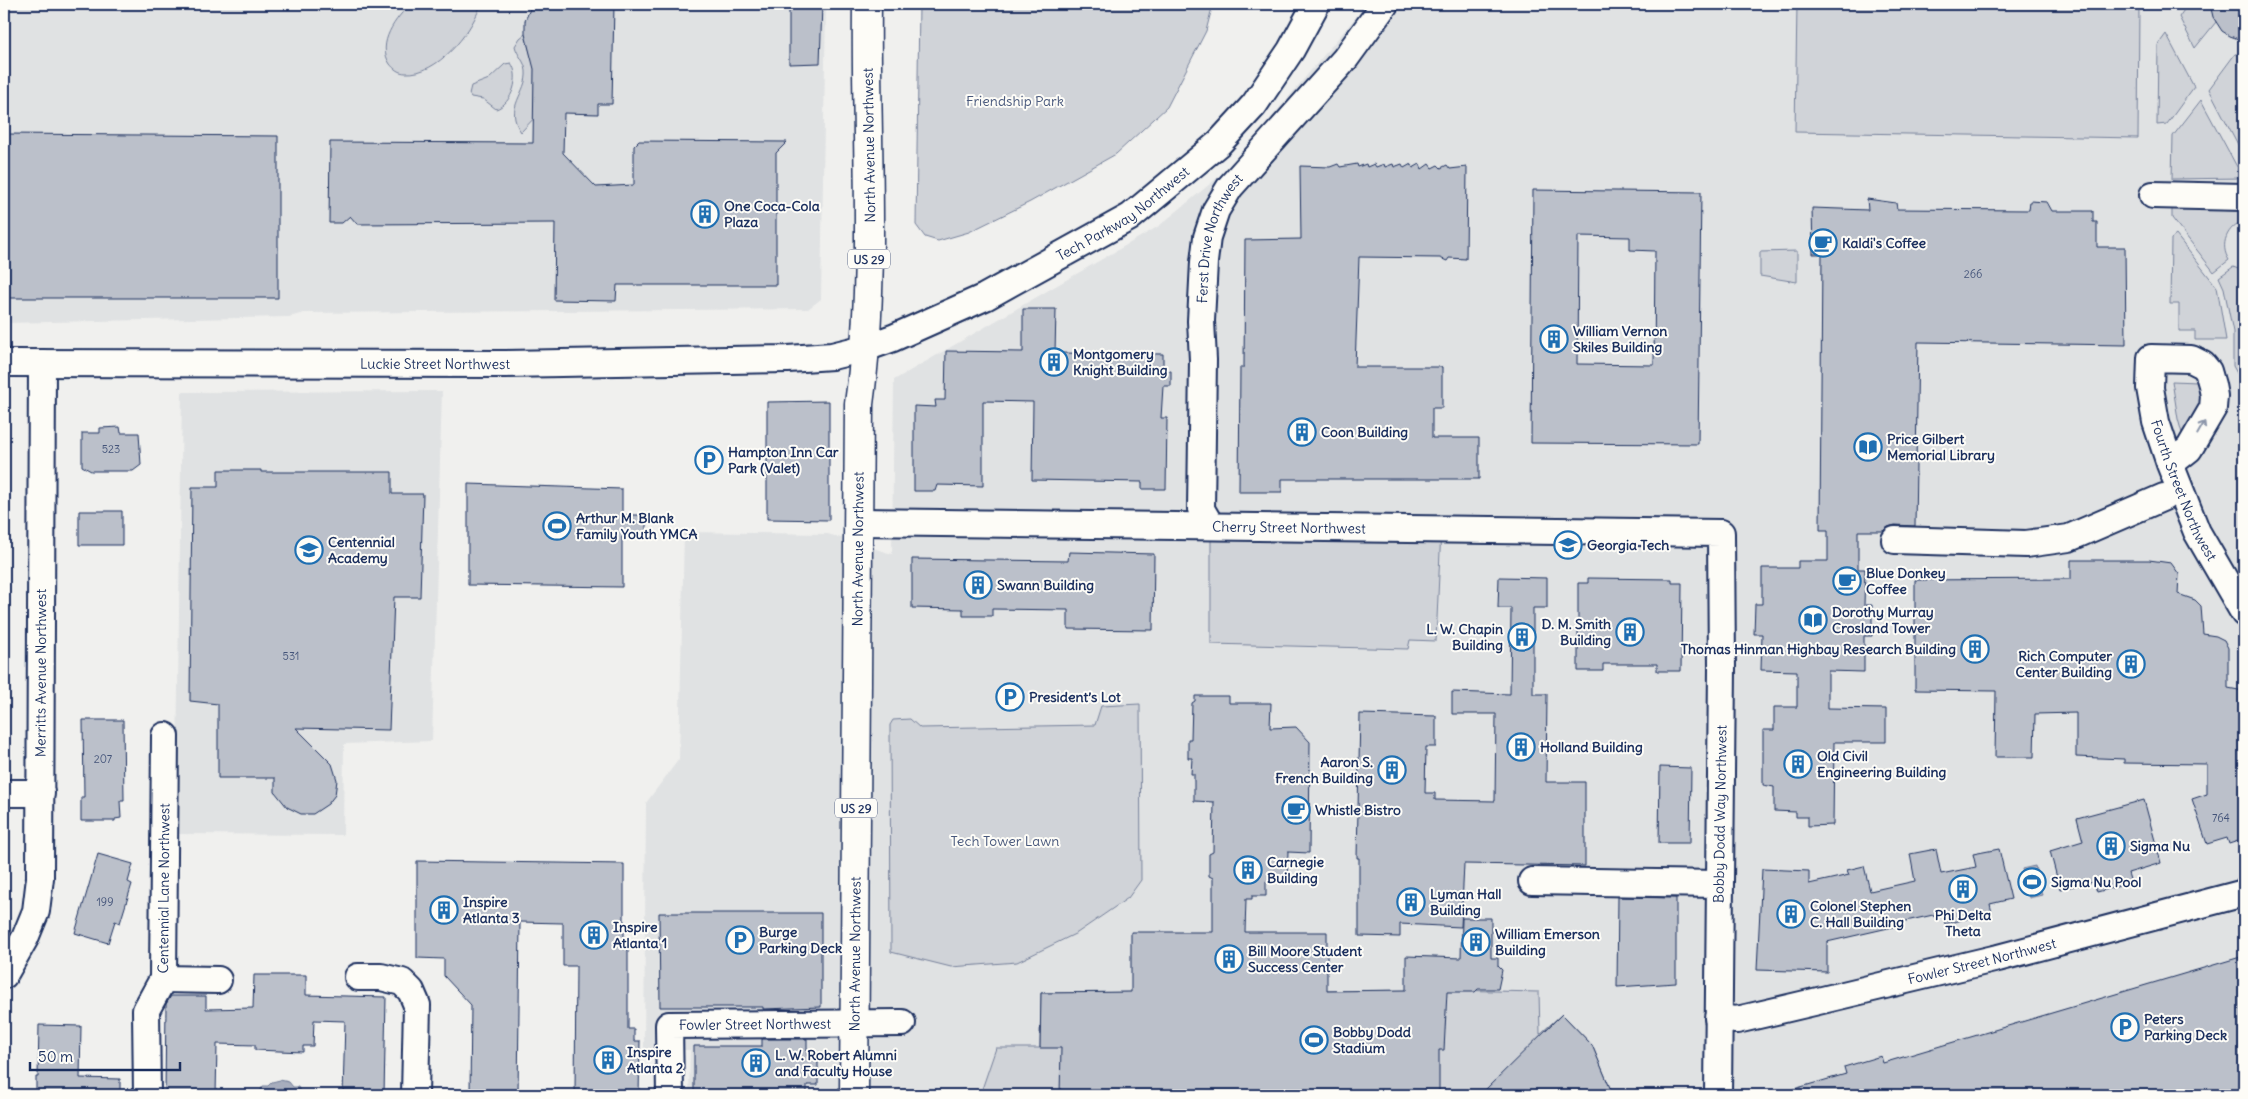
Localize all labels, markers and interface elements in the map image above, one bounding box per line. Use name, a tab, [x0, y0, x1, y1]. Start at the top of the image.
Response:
street label: North Avenue Northwest	[859, 67, 879, 223]
park label: Friendship Park	[966, 92, 1064, 110]
street label: Tech Parkway Northwest	[1053, 162, 1193, 265]
street label: Ferst Drive Northwest	[1193, 170, 1247, 304]
place label: One Coca-Cola Plaza	[724, 197, 820, 231]
building icon: One Coca-Cola Plaza	[690, 199, 720, 229]
cafe icon: Kaldi's Coffee	[1808, 228, 1838, 258]
place label: Kaldi's Coffee	[1842, 234, 1927, 252]
road number: US 29	[848, 250, 890, 268]
house number: 266	[1964, 267, 1982, 281]
place label: William Vernon Skiles Building	[1573, 322, 1667, 356]
building icon: William Vernon Skiles Building	[1539, 324, 1569, 354]
place label: Montgomery Knight Building	[1073, 345, 1168, 379]
building icon: Montgomery Knight Building	[1039, 347, 1069, 377]
street label: Luckie Street Northwest	[360, 355, 510, 373]
building icon: Coon Building	[1287, 417, 1317, 447]
street label: Fourth Street Northwest	[2147, 417, 2221, 564]
one-way arrow	[2197, 422, 2207, 436]
place label: Coon Building	[1321, 423, 1408, 441]
place label: Price Gilbert Memorial Library	[1887, 430, 1995, 464]
library icon: Price Gilbert Memorial Library	[1853, 432, 1883, 462]
house number: 523	[102, 442, 120, 456]
place label: Hampton Inn Car Park (Valet)	[728, 443, 839, 477]
parking icon: Hampton Inn Car Park (Valet)	[694, 445, 724, 475]
street label: North Avenue Northwest	[848, 471, 868, 627]
place label: Arthur M. Blank Family Youth YMCA	[576, 509, 697, 543]
sports icon: Arthur M. Blank Family Youth YMCA	[542, 511, 572, 541]
street label: Cherry Street Northwest	[1212, 518, 1366, 537]
school or university icon: Georgia Tech	[1553, 530, 1583, 560]
place label: Centennial Academy	[328, 533, 395, 567]
school or university icon: Centennial Academy	[294, 535, 324, 565]
place label: Georgia Tech	[1587, 536, 1669, 554]
place label: Blue Donkey Coffee	[1866, 564, 1946, 598]
cafe icon: Blue Donkey Coffee	[1832, 566, 1862, 596]
building icon: Swann Building	[963, 570, 993, 600]
place label: Swann Building	[997, 576, 1094, 594]
street label: Merritts Avenue Northwest	[31, 588, 50, 757]
place label: Dorothy Murray Crosland Tower	[1832, 603, 1934, 637]
library icon: Dorothy Murray Crosland Tower	[1798, 605, 1828, 635]
place label: D. M. Smith Building	[1541, 615, 1611, 649]
building icon: D. M. Smith Building	[1615, 617, 1645, 647]
place label: L. W. Chapin Building	[1426, 620, 1503, 654]
building icon: L. W. Chapin Building	[1507, 622, 1537, 652]
building icon: Thomas Hinman Highbay Research Building	[1960, 634, 1990, 664]
place label: Thomas Hinman Highbay Research Building	[1681, 640, 1956, 658]
place label: Rich Computer Center Building	[2016, 647, 2112, 681]
house number: 531	[283, 649, 299, 663]
building icon: Rich Computer Center Building	[2116, 649, 2146, 679]
parking icon: President’s Lot	[995, 682, 1025, 712]
place label: President’s Lot	[1029, 688, 1121, 706]
street label: Bobby Dodd Way Northwest	[1709, 724, 1731, 903]
building icon: Holland Building	[1506, 732, 1536, 762]
place label: Holland Building	[1540, 738, 1643, 756]
place label: Old Civil Engineering Building	[1817, 747, 1947, 781]
building icon: Old Civil Engineering Building	[1783, 749, 1813, 779]
house number: 207	[94, 752, 113, 766]
place label: Aaron S. French Building	[1275, 753, 1373, 787]
building icon: Aaron S. French Building	[1377, 755, 1407, 785]
cafe icon: Whistle Bistro	[1281, 795, 1311, 825]
road number: US 29	[835, 798, 877, 818]
place label: Whistle Bistro	[1315, 801, 1401, 819]
street label: Centennial Lane Northwest	[154, 803, 173, 974]
house number: 764	[2212, 811, 2230, 825]
building icon: Sigma Nu	[2096, 831, 2126, 861]
park label: Tech Tower Lawn	[951, 832, 1059, 850]
place label: Sigma Nu	[2130, 837, 2190, 855]
place label: Carnegie Building	[1267, 853, 1324, 887]
building icon: Carnegie Building	[1233, 855, 1263, 885]
sports icon: Sigma Nu Pool	[2017, 867, 2047, 897]
place label: Sigma Nu Pool	[2051, 873, 2141, 891]
building icon: Phi Delta Theta	[1948, 874, 1978, 904]
street label: North Avenue Northwest	[845, 876, 865, 1032]
place label: Lyman Hall Building	[1430, 885, 1501, 919]
building icon: Lyman Hall Building	[1396, 887, 1426, 917]
place label: Inspire Atlanta 3	[463, 893, 520, 927]
house number: 199	[96, 895, 114, 909]
building icon: Inspire Atlanta 3	[429, 895, 459, 925]
place label: Colonel Stephen C. Hall Building	[1810, 897, 1911, 931]
building icon: Colonel Stephen C. Hall Building	[1776, 899, 1806, 929]
place label: Phi Delta Theta	[1935, 906, 1991, 940]
place label: Inspire Atlanta 1	[613, 918, 667, 952]
building icon: Inspire Atlanta 1	[579, 920, 609, 950]
place label: Burge Parking Deck	[759, 923, 842, 957]
parking icon: Burge Parking Deck	[725, 925, 755, 955]
place label: William Emerson Building	[1495, 925, 1600, 959]
building icon: William Emerson Building	[1461, 927, 1491, 957]
street label: Fowler Street Northwest	[1906, 934, 2058, 988]
place label: Bill Moore Student Success Center	[1248, 942, 1362, 976]
building icon: Bill Moore Student Success Center	[1214, 944, 1244, 974]
place label: Peters Parking Deck	[2144, 1010, 2227, 1044]
parking icon: Peters Parking Deck	[2110, 1012, 2140, 1042]
street label: Fowler Street Northwest	[679, 1015, 831, 1034]
place label: Bobby Dodd Stadium	[1333, 1023, 1412, 1057]
sports icon: Bobby Dodd Stadium	[1299, 1025, 1329, 1055]
scale bar	[30, 1039, 180, 1071]
place label: Inspire Atlanta 2	[627, 1043, 684, 1077]
building icon: Inspire Atlanta 2	[593, 1045, 623, 1075]
place label: L. W. Robert Alumni and Faculty House	[775, 1046, 897, 1080]
text: 50 m	[38, 1047, 73, 1066]
building icon: L. W. Robert Alumni and Faculty House	[741, 1048, 771, 1078]

